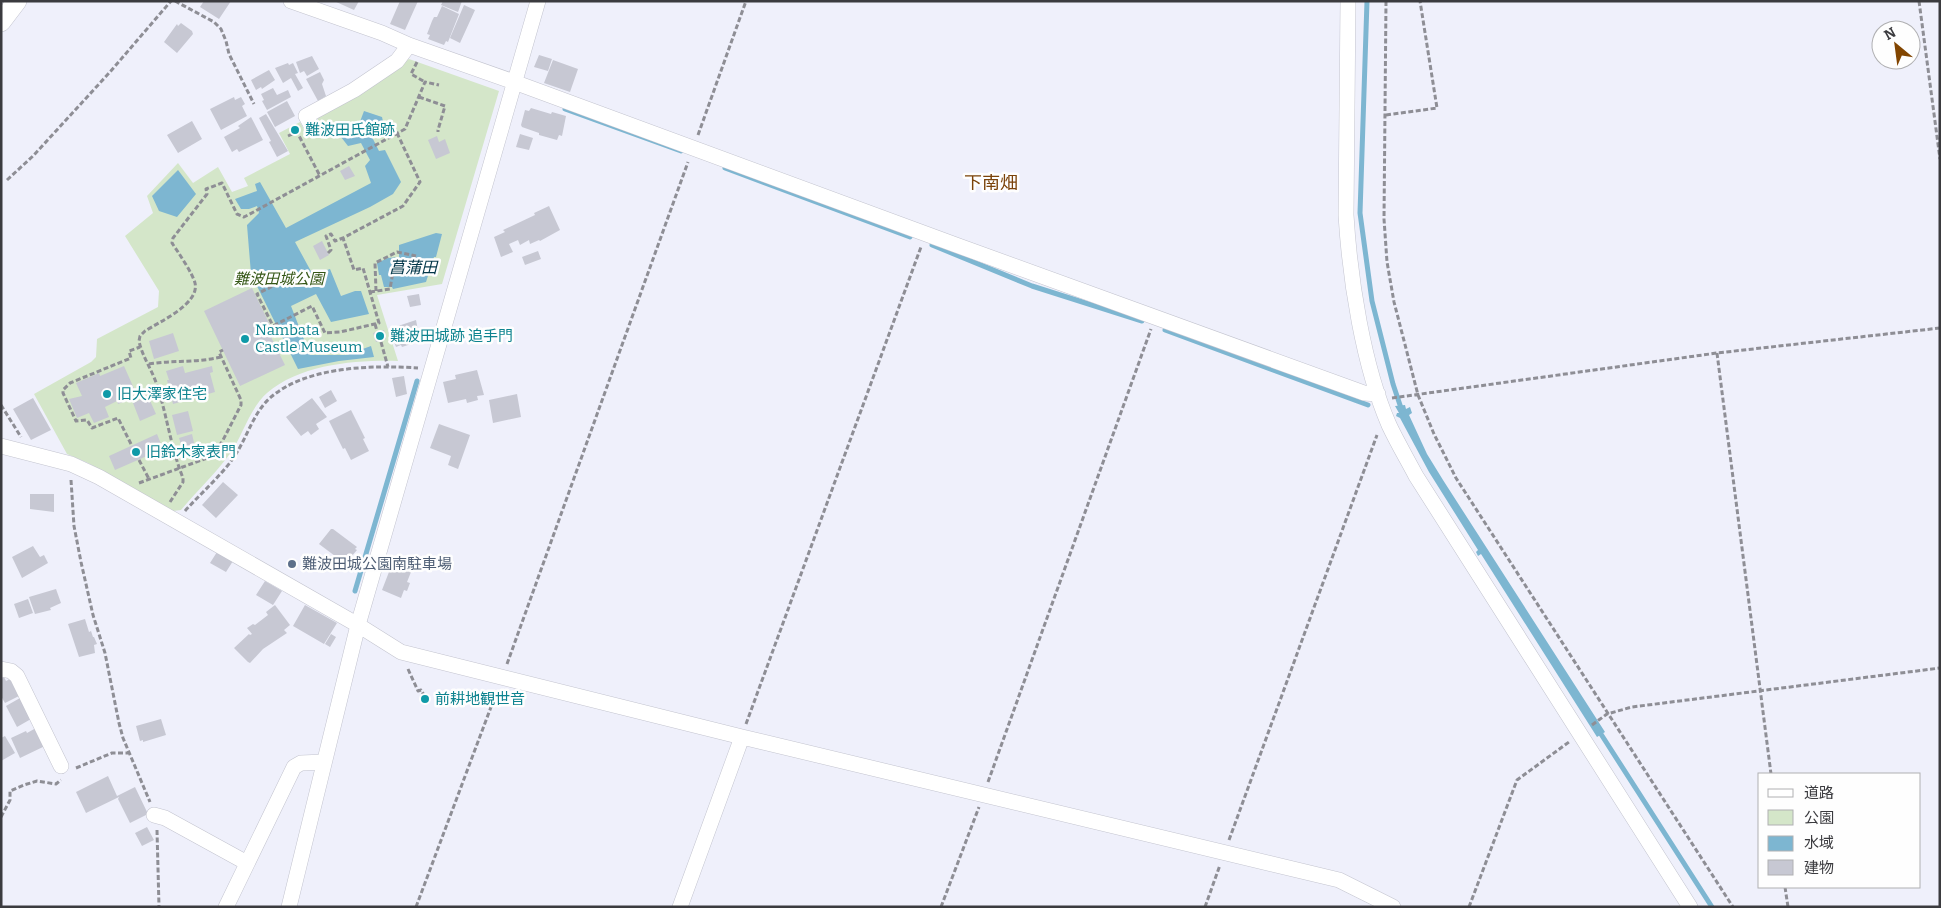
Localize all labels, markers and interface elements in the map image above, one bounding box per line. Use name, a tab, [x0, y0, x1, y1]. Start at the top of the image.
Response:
north arrow	[1871, 20, 1921, 70]
text: N	[1881, 24, 1899, 44]
place label: 難波田氏館跡	[305, 121, 395, 139]
marker: 難波田氏館跡	[289, 124, 301, 136]
district label: 下南畑	[964, 172, 1018, 194]
water label: 菖蒲田	[389, 258, 439, 277]
park label: 難波田城公園	[234, 270, 326, 288]
place label: Nambata Castle Museum	[255, 321, 363, 356]
place label: 難波田城跡 追手門	[390, 327, 513, 345]
marker: 難波田城跡 追手門	[374, 330, 386, 342]
marker: Nambata Castle Museum	[239, 333, 251, 345]
place label: 旧大澤家住宅	[117, 385, 207, 403]
marker: 旧大澤家住宅	[101, 388, 113, 400]
place label: 旧鈴木家表門	[146, 443, 236, 461]
marker: 旧鈴木家表門	[130, 446, 142, 458]
place label: 難波田城公園南駐車場	[302, 555, 452, 573]
marker: 難波田城公園南駐車場	[286, 558, 298, 570]
place label: 前耕地観世音	[435, 690, 525, 708]
marker: 前耕地観世音	[419, 693, 431, 705]
legend	[1758, 773, 1921, 888]
text: 道路	[1804, 784, 1834, 802]
text: 公園	[1804, 809, 1834, 827]
text: 水域	[1804, 834, 1834, 852]
text: 建物	[1804, 859, 1834, 877]

